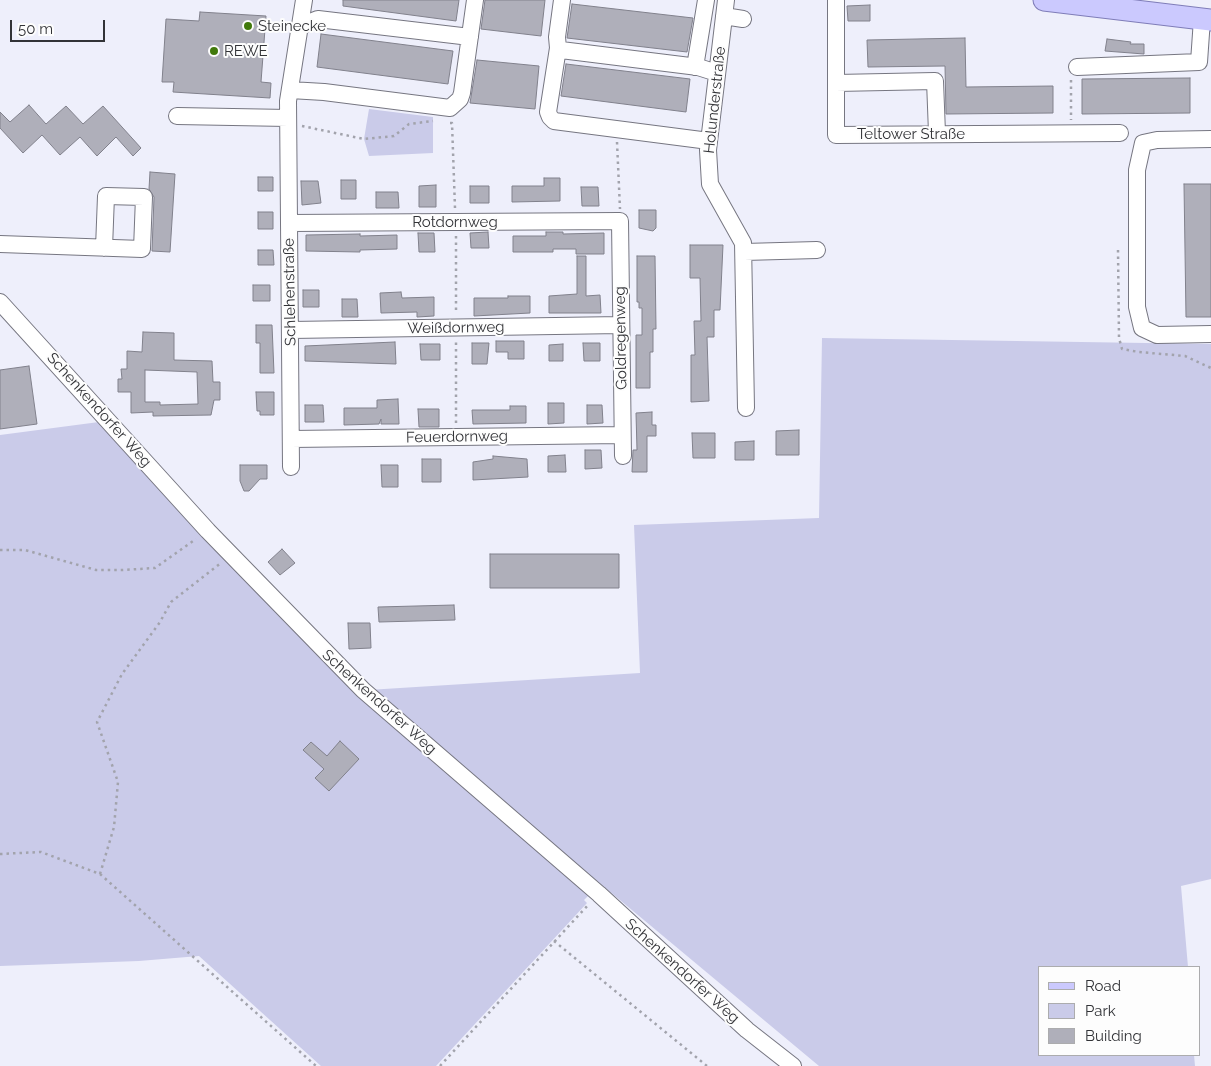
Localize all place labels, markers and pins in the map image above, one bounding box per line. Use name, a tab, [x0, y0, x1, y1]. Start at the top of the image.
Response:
place label: Steinecke	[258, 17, 326, 35]
marker: Steinecke	[242, 20, 254, 32]
place label: REWE	[224, 42, 268, 60]
marker: REWE	[208, 45, 220, 57]

